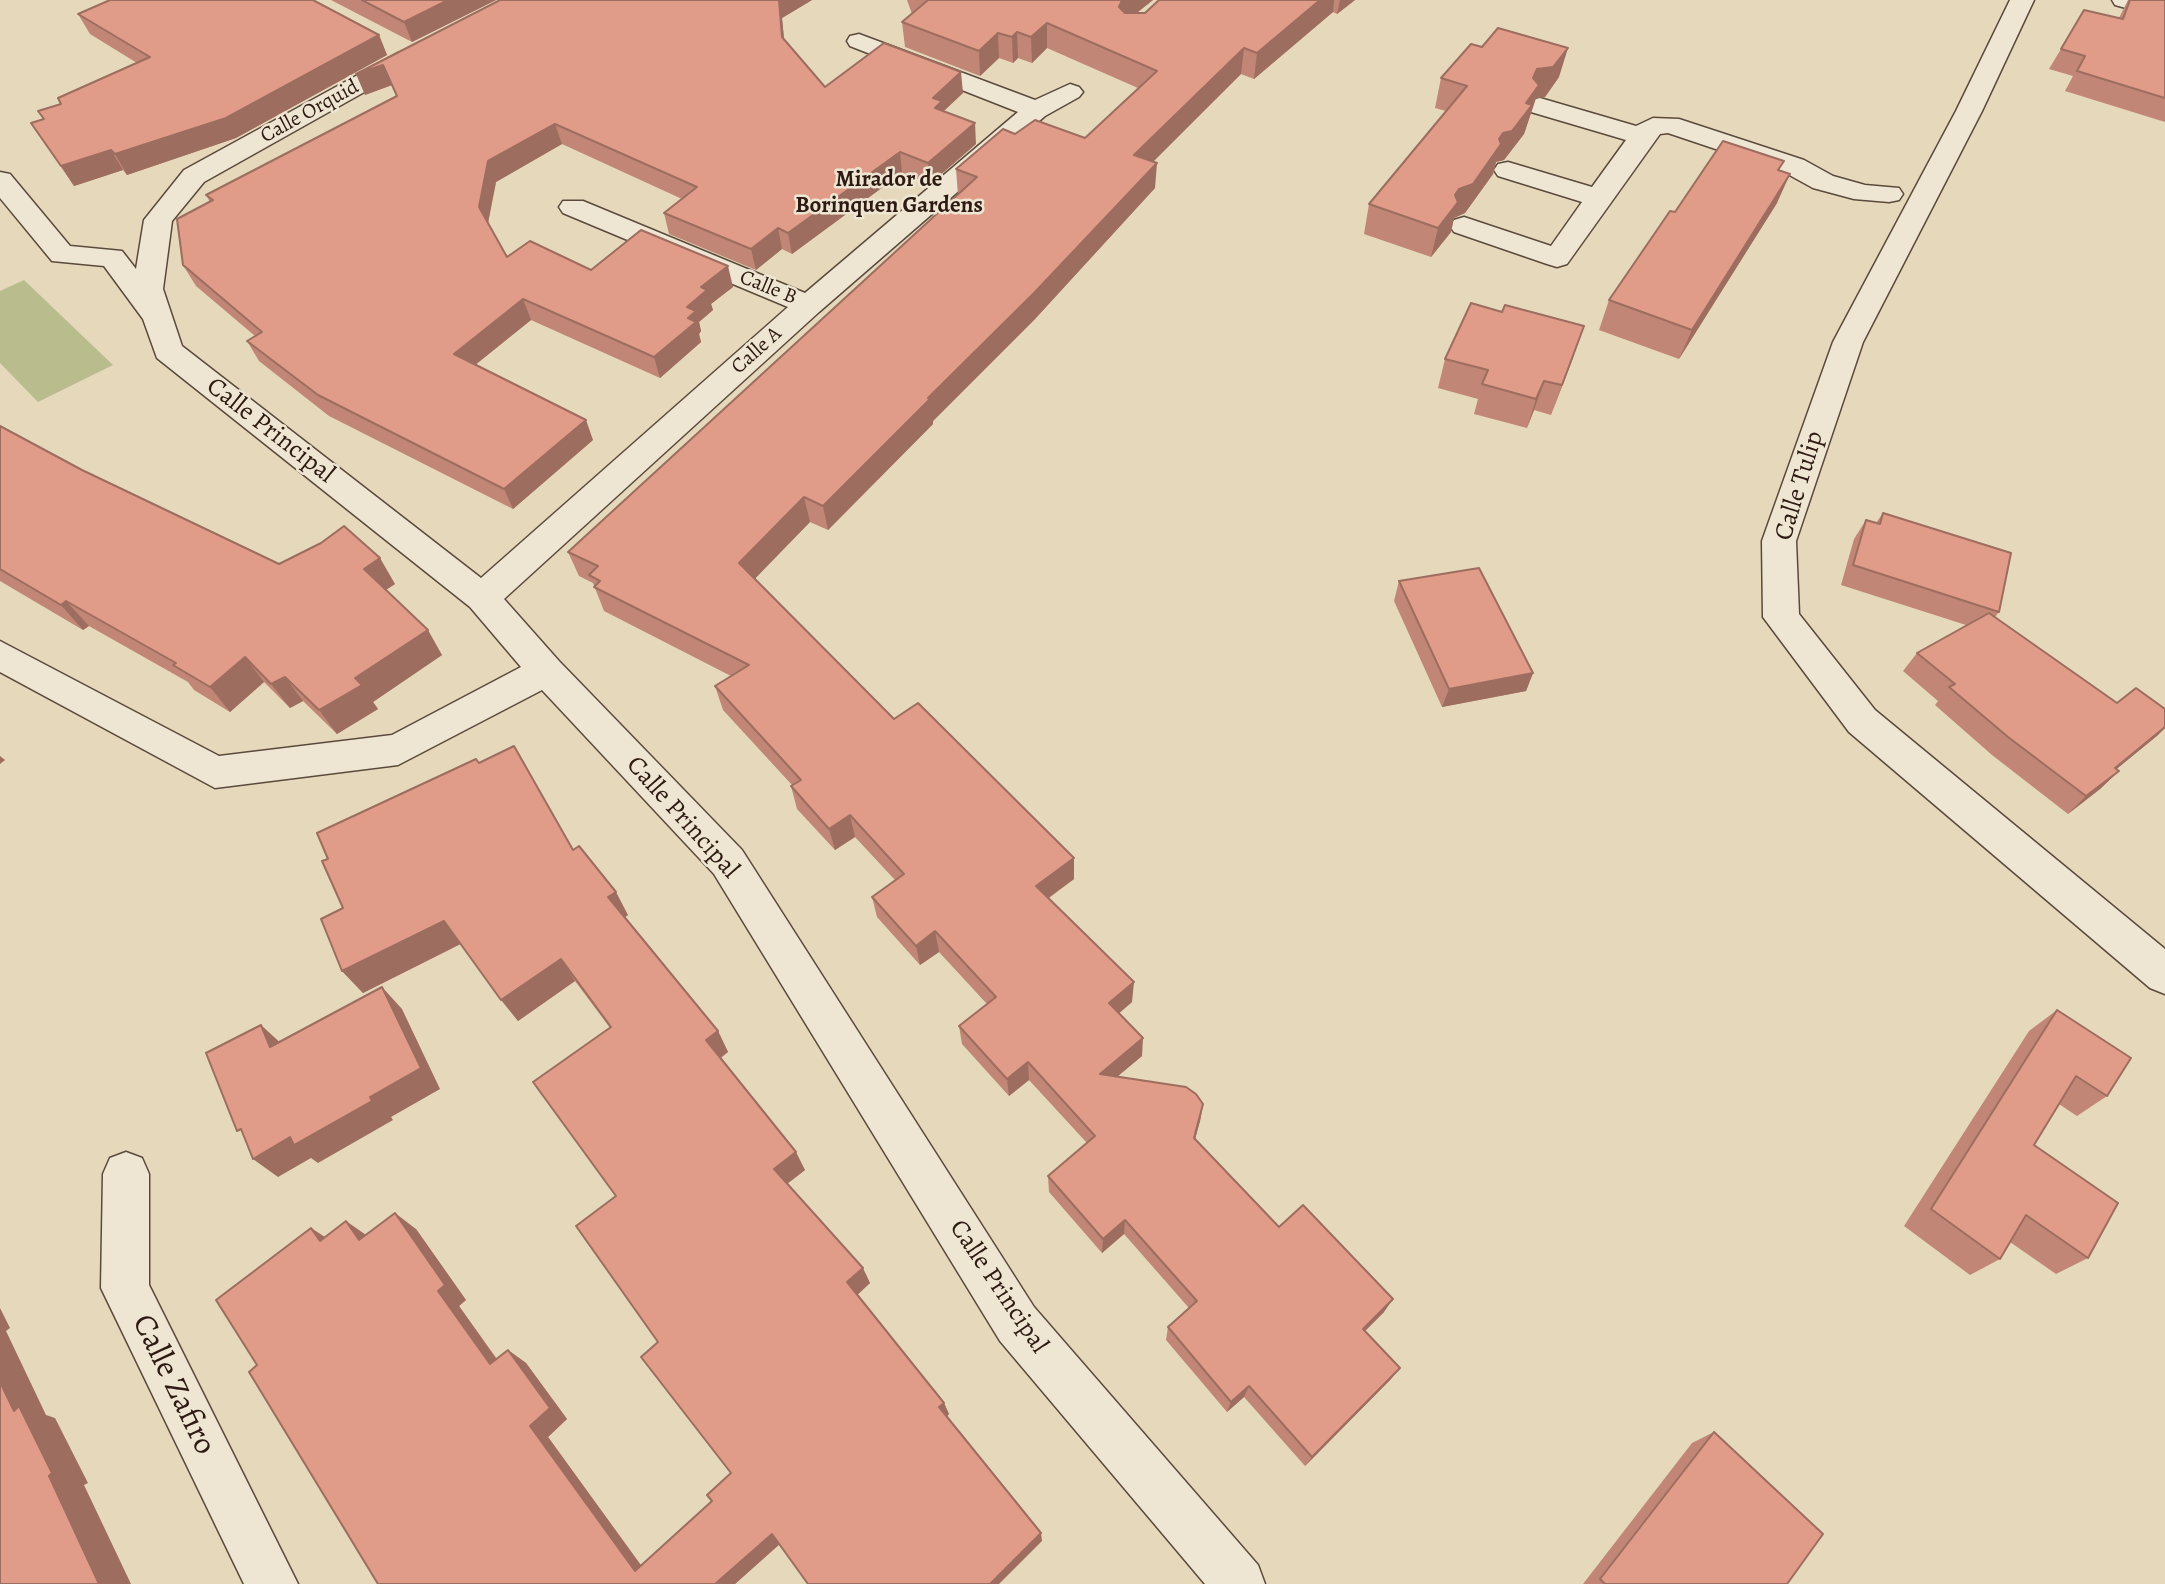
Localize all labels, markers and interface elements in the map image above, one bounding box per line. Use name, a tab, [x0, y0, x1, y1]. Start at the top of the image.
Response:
street label: Calle Orquid	[256, 75, 364, 149]
district label: Mirador de Borinquen Gardens	[795, 166, 983, 220]
street label: Calle B	[736, 265, 800, 311]
street label: Calle A	[727, 322, 787, 380]
street label: Calle Principal	[200, 371, 340, 491]
street label: Calle Tulip	[1769, 428, 1831, 544]
street label: Calle Principal	[619, 750, 745, 886]
street label: Calle Principal	[942, 1214, 1054, 1360]
street label: Calle Zafiro	[123, 1309, 223, 1461]

